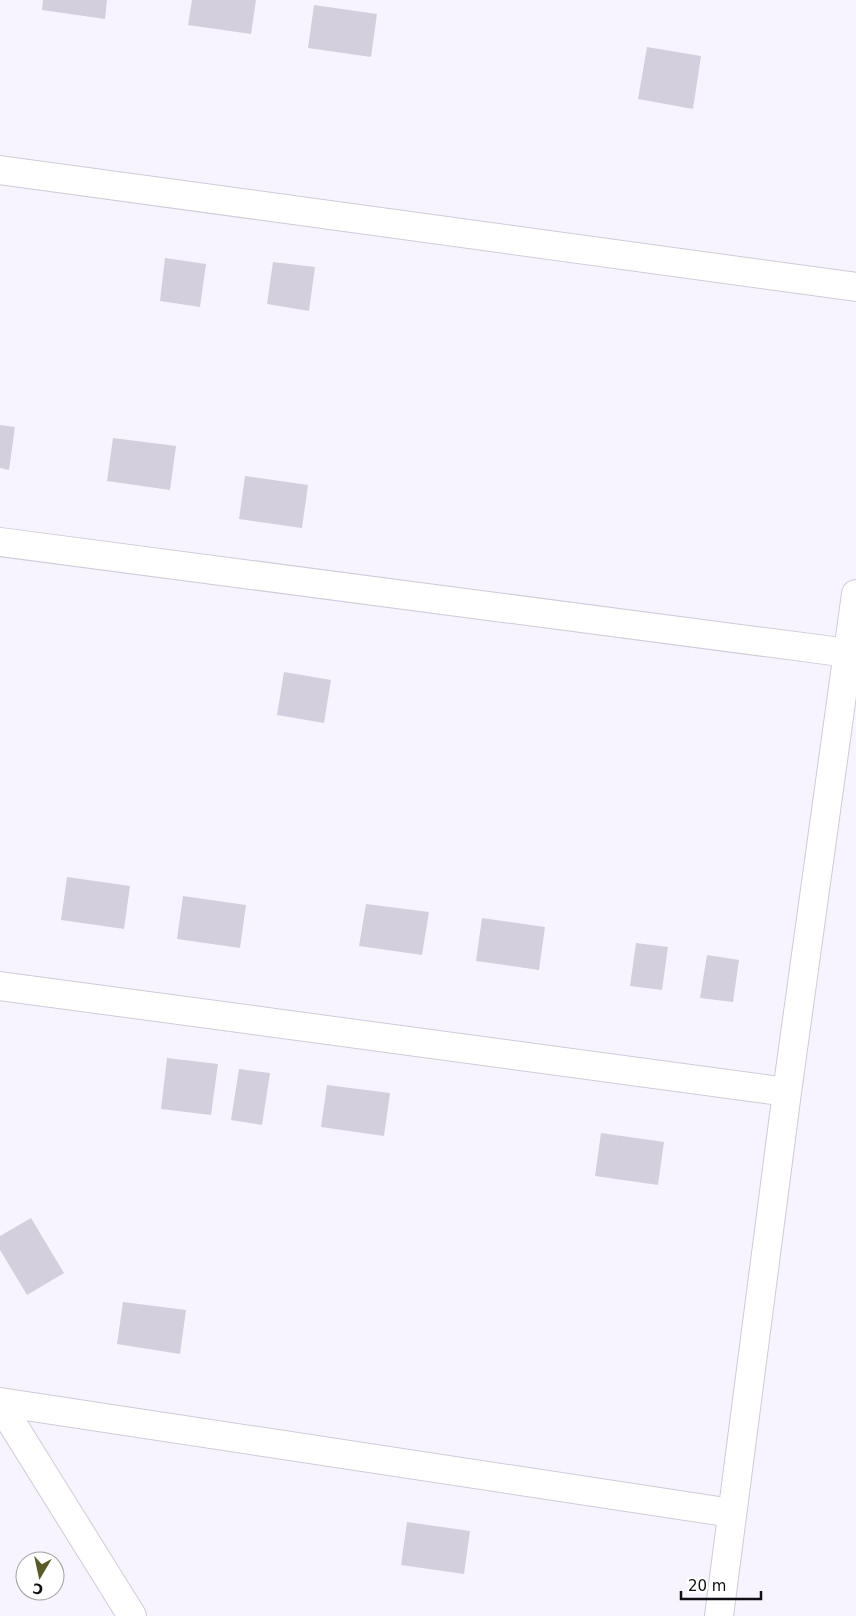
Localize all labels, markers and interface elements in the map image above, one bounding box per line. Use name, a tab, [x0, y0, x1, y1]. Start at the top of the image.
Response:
north arrow	[15, 1551, 65, 1601]
scale bar	[681, 1568, 761, 1600]
text: 20 m	[688, 1577, 726, 1595]
text: С	[32, 1580, 44, 1598]

